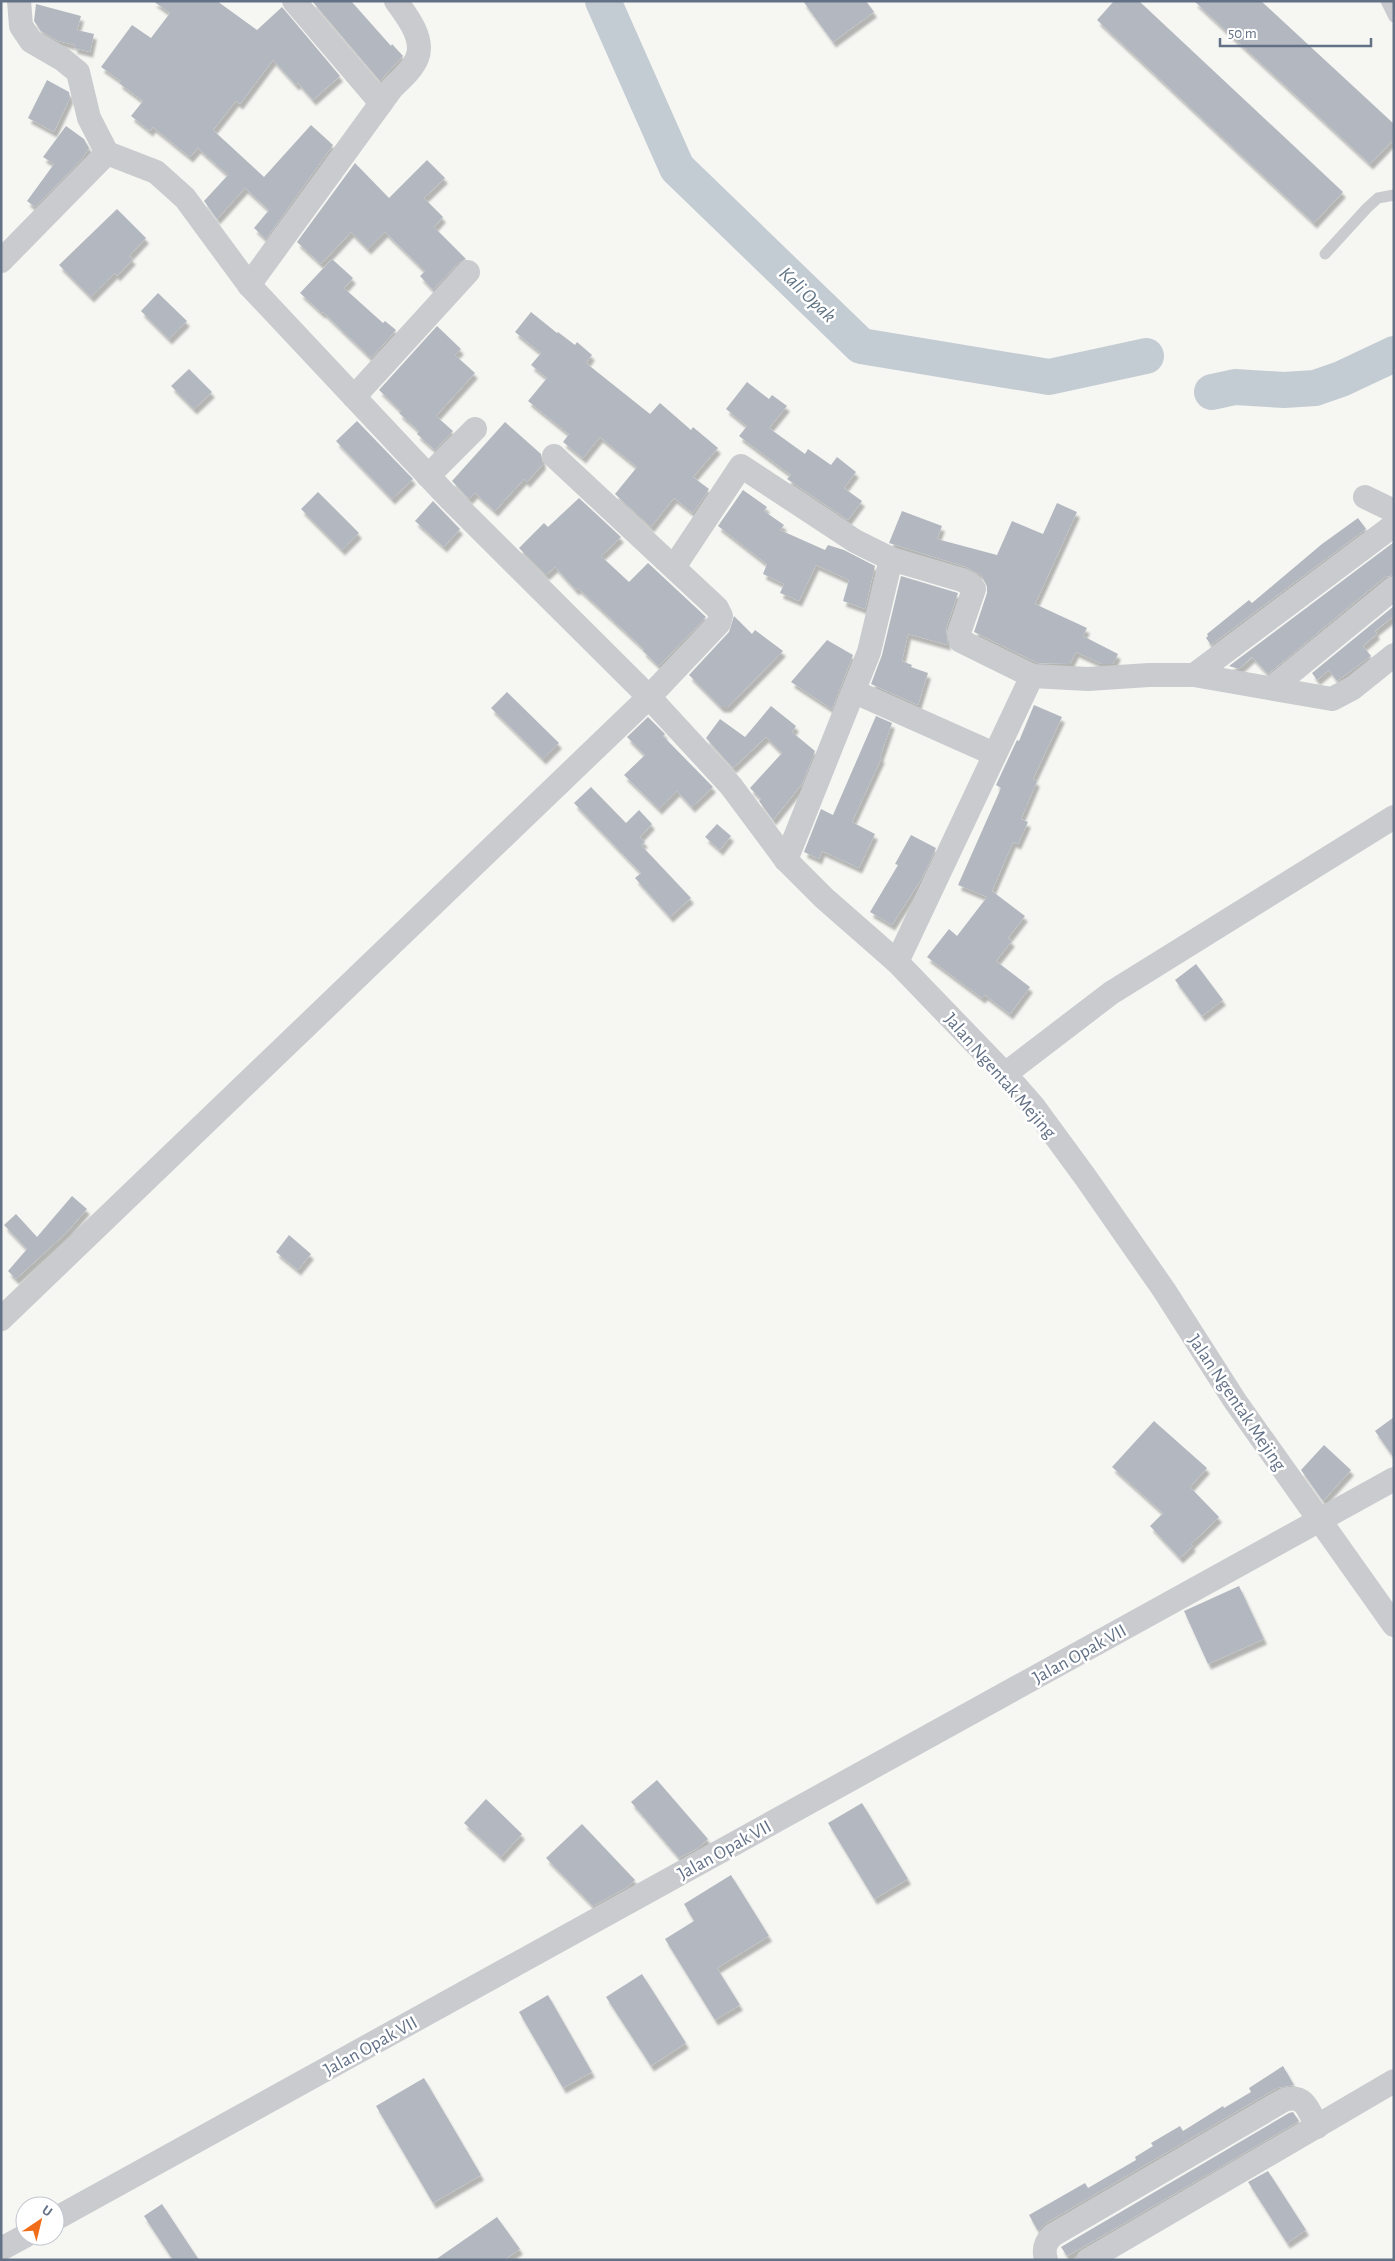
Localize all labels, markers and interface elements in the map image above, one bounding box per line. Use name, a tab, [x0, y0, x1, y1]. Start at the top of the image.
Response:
scale bar	[1220, 15, 1371, 47]
text: 50 m	[1228, 26, 1257, 41]
water label: Kali Opak	[775, 263, 839, 326]
street label: Jalan Ngentak Mejing	[940, 1010, 1060, 1143]
street label: Jalan Ngentak Mejing	[1184, 1331, 1290, 1475]
street label: Jalan Opak VII	[1030, 1621, 1130, 1688]
street label: Jalan Opak VII	[675, 1817, 775, 1884]
street label: Jalan Opak VII	[321, 2013, 421, 2080]
north arrow	[15, 2196, 65, 2246]
text: U	[39, 2203, 55, 2220]

